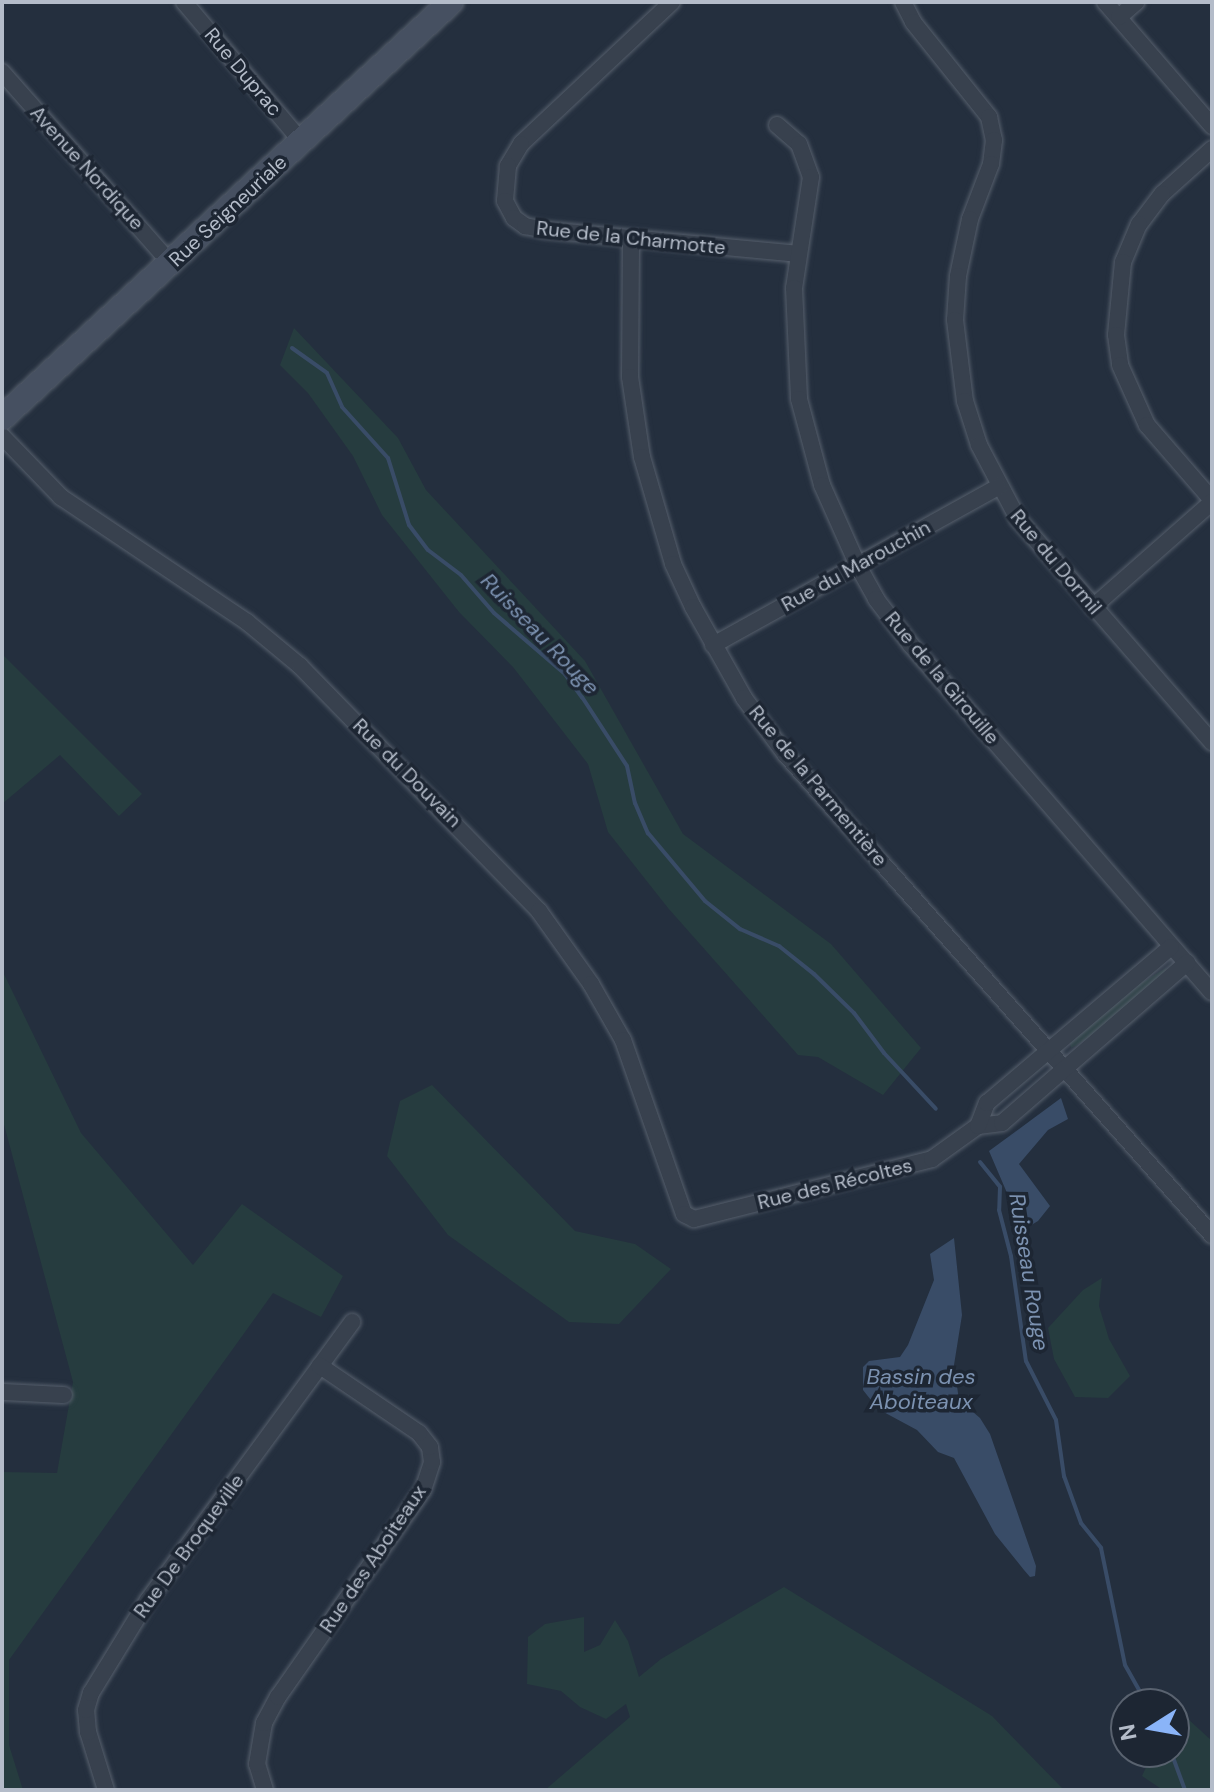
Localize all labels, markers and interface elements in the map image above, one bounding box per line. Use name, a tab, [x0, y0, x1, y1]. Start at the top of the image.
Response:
street label: Rue Duprac	[199, 23, 287, 121]
street label: Avenue Nordique	[25, 101, 149, 235]
street label: Rue Seigneuriale	[164, 150, 292, 272]
street label: Rue de la Charmotte	[535, 216, 727, 260]
street label: Rue du Dormil	[1005, 505, 1107, 619]
street label: Rue du Marouchin	[777, 515, 935, 617]
water label: Ruisseau Rouge	[475, 568, 605, 700]
street label: Rue de la Girouille	[880, 607, 1004, 749]
street label: Rue de la Parmentière	[744, 701, 892, 871]
street label: Rue du Douvain	[348, 714, 466, 832]
street label: Rue des Récoltes	[755, 1153, 915, 1215]
water label: Ruisseau Rouge	[1004, 1191, 1054, 1353]
water label: Bassin des Aboiteaux	[866, 1363, 976, 1414]
street label: Rue De Broqueville	[129, 1469, 249, 1623]
street label: Rue des Aboiteaux	[315, 1481, 431, 1637]
north arrow	[1110, 1688, 1190, 1768]
text: N	[1112, 1722, 1144, 1743]

